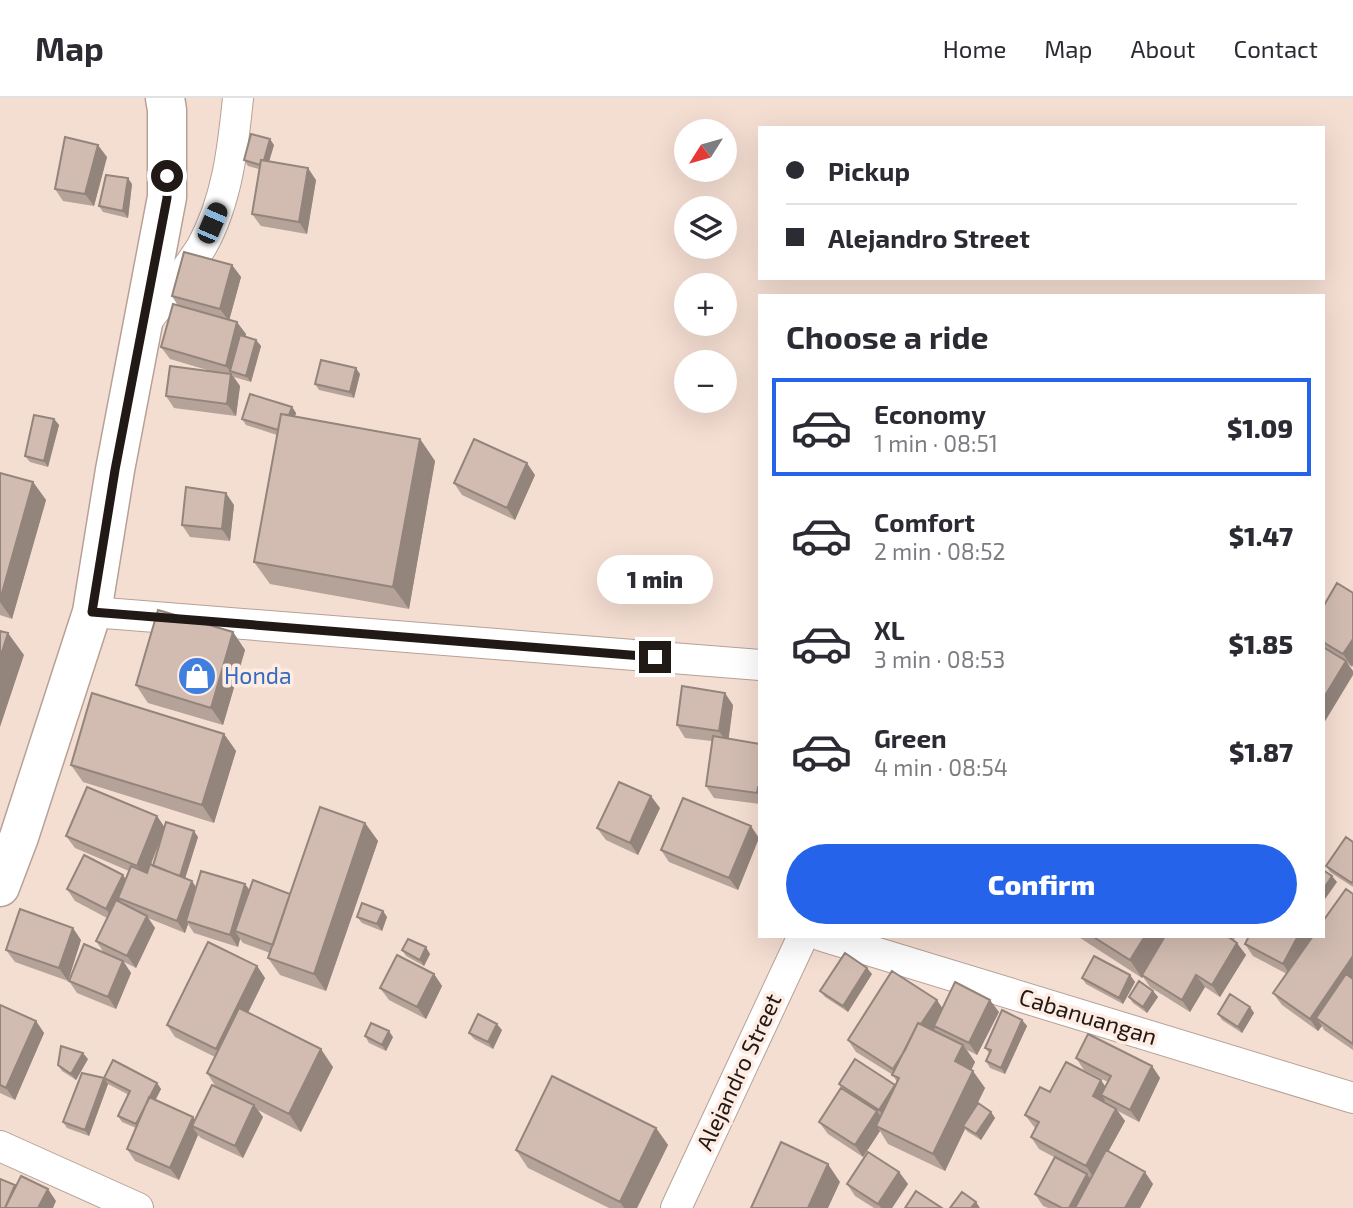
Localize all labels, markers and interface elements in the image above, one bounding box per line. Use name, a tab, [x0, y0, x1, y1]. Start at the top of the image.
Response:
text: Map	[35, 28, 104, 68]
text: Home	[943, 34, 1006, 63]
text: Map	[1044, 34, 1092, 63]
text: About	[1130, 34, 1196, 63]
text: Contact	[1234, 34, 1318, 63]
north arrow	[674, 119, 737, 182]
map controls	[674, 119, 737, 413]
text: Pickup	[828, 155, 910, 186]
route start	[151, 160, 183, 192]
button: layers	[674, 196, 737, 259]
car	[195, 200, 230, 246]
text: Alejandro Street	[828, 222, 1030, 253]
button: +	[674, 273, 737, 336]
text: Choose a ride	[786, 317, 989, 355]
button: −	[674, 350, 737, 413]
icon: car	[790, 396, 853, 459]
text: Economy	[874, 398, 986, 429]
text: $1.09	[1227, 412, 1293, 443]
text: 1 min · 08:51	[874, 429, 998, 457]
icon: car	[790, 504, 853, 567]
text: Comfort	[874, 506, 975, 537]
text: $1.47	[1229, 520, 1293, 551]
text: 2 min · 08:52	[874, 537, 1005, 565]
callout: 1 min	[597, 556, 713, 604]
text: 1 min	[627, 565, 683, 593]
icon: car	[790, 612, 853, 675]
text: XL	[874, 614, 905, 645]
text: $1.85	[1228, 628, 1293, 659]
route end	[639, 641, 671, 673]
text: 3 min · 08:53	[874, 645, 1005, 673]
shop icon: Honda	[176, 655, 218, 697]
place label: Honda	[224, 661, 292, 689]
icon: car	[790, 720, 853, 783]
text: Green	[874, 722, 947, 753]
text: $1.87	[1229, 736, 1293, 767]
text: 4 min · 08:54	[874, 753, 1008, 781]
button: Confirm	[786, 844, 1297, 924]
street label: Cabanuangan	[1016, 982, 1161, 1050]
street label: Alejandro Street	[690, 989, 787, 1154]

